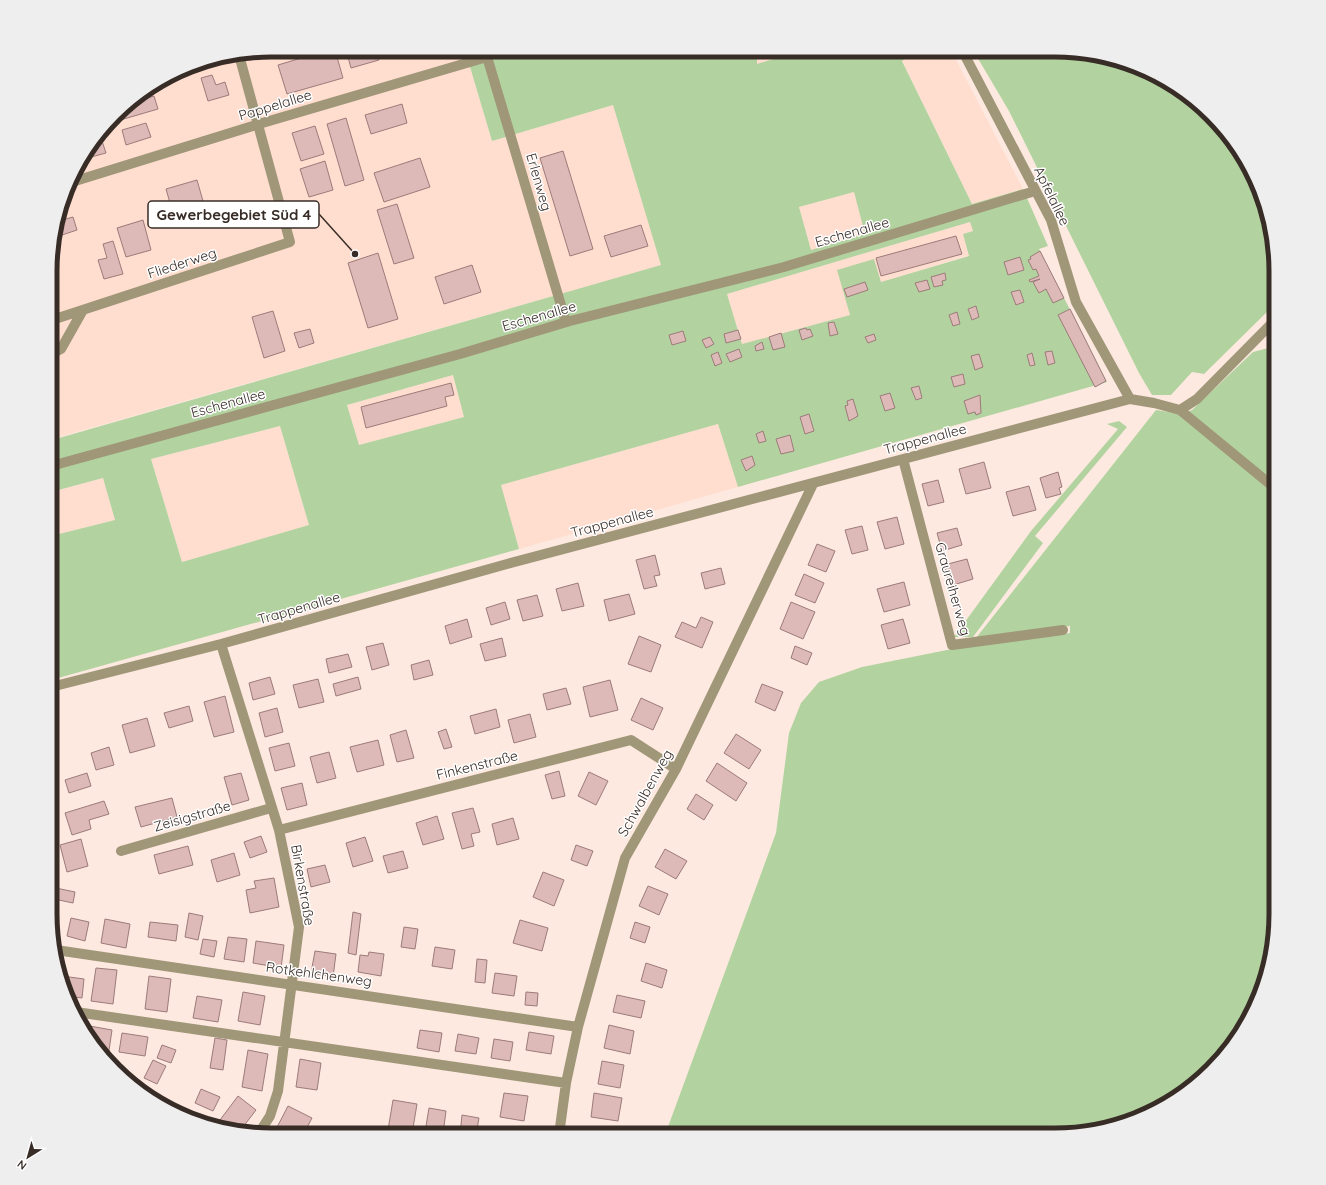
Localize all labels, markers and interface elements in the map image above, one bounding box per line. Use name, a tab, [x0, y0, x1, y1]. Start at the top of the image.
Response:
street label: Pappelallee	[236, 85, 314, 125]
street label: Erlenweg	[522, 151, 556, 213]
street label: Apfelallee	[1030, 163, 1074, 229]
callout: Gewerbegebiet Süd 4	[148, 201, 319, 228]
text: Gewerbegebiet Süd 4	[157, 205, 312, 224]
street label: Eschenallee	[813, 213, 891, 251]
street label: Fliederweg	[145, 243, 219, 283]
street label: Eschenallee	[500, 297, 578, 335]
street label: Eschenallee	[189, 384, 267, 422]
street label: Trappenallee	[882, 419, 968, 459]
street label: Trappenallee	[569, 502, 655, 542]
street label: Graureiherweg	[931, 540, 975, 638]
street label: Trappenallee	[256, 588, 342, 628]
street label: Finkenstraße	[434, 746, 520, 784]
street label: Schwalbenweg	[614, 746, 676, 840]
street label: Zeisigstraße	[151, 796, 233, 836]
street label: Birkenstraße	[287, 843, 319, 927]
street label: Rotkehlchenweg	[265, 958, 373, 990]
north arrow	[8, 1137, 48, 1177]
text: N	[15, 1157, 29, 1173]

